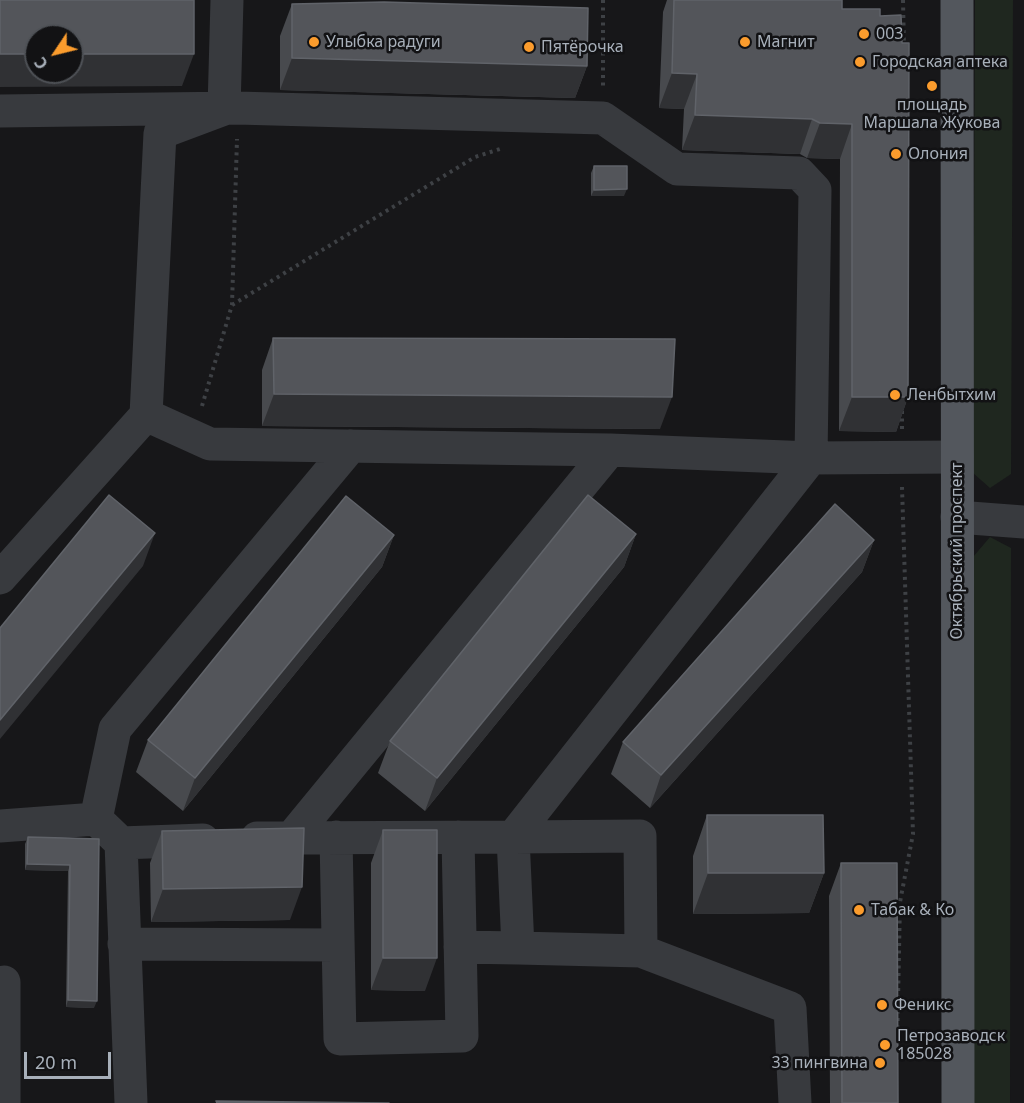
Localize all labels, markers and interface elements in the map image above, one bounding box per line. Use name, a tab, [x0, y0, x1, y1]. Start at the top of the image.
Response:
north arrow	[24, 24, 84, 84]
place label: 003	[876, 24, 903, 44]
marker: 003	[857, 27, 871, 41]
place label: Улыбка радуги	[326, 32, 441, 52]
place label: Магнит	[757, 32, 815, 52]
marker: Улыбка радуги	[307, 35, 321, 49]
marker: Магнит	[738, 35, 752, 49]
place label: Пятёрочка	[541, 37, 624, 57]
marker: Пятёрочка	[522, 40, 536, 54]
place label: Городская аптека	[872, 52, 1008, 72]
text: С	[29, 53, 53, 74]
marker: Городская аптека	[853, 55, 867, 69]
marker: площадь Маршала Жукова	[925, 79, 939, 93]
place label: площадь Маршала Жукова	[864, 95, 1000, 133]
place label: Олония	[908, 144, 968, 164]
marker: Олония	[889, 147, 903, 161]
place label: Ленбытхим	[907, 385, 996, 405]
marker: Ленбытхим	[888, 388, 902, 402]
street label: Октябрьский проспект	[947, 462, 967, 640]
place label: Табак & Ко	[871, 900, 954, 920]
marker: Табак & Ко	[852, 903, 866, 917]
place label: Феникс	[894, 995, 952, 1015]
marker: Феникс	[875, 998, 889, 1012]
place label: Петрозаводск 185028	[897, 1026, 1005, 1064]
marker: Петрозаводск 185028	[878, 1038, 892, 1052]
scale bar	[27, 1040, 114, 1078]
text: 20 m	[35, 1050, 77, 1074]
place label: 33 пингвина	[771, 1053, 868, 1073]
marker: 33 пингвина	[873, 1056, 887, 1070]

